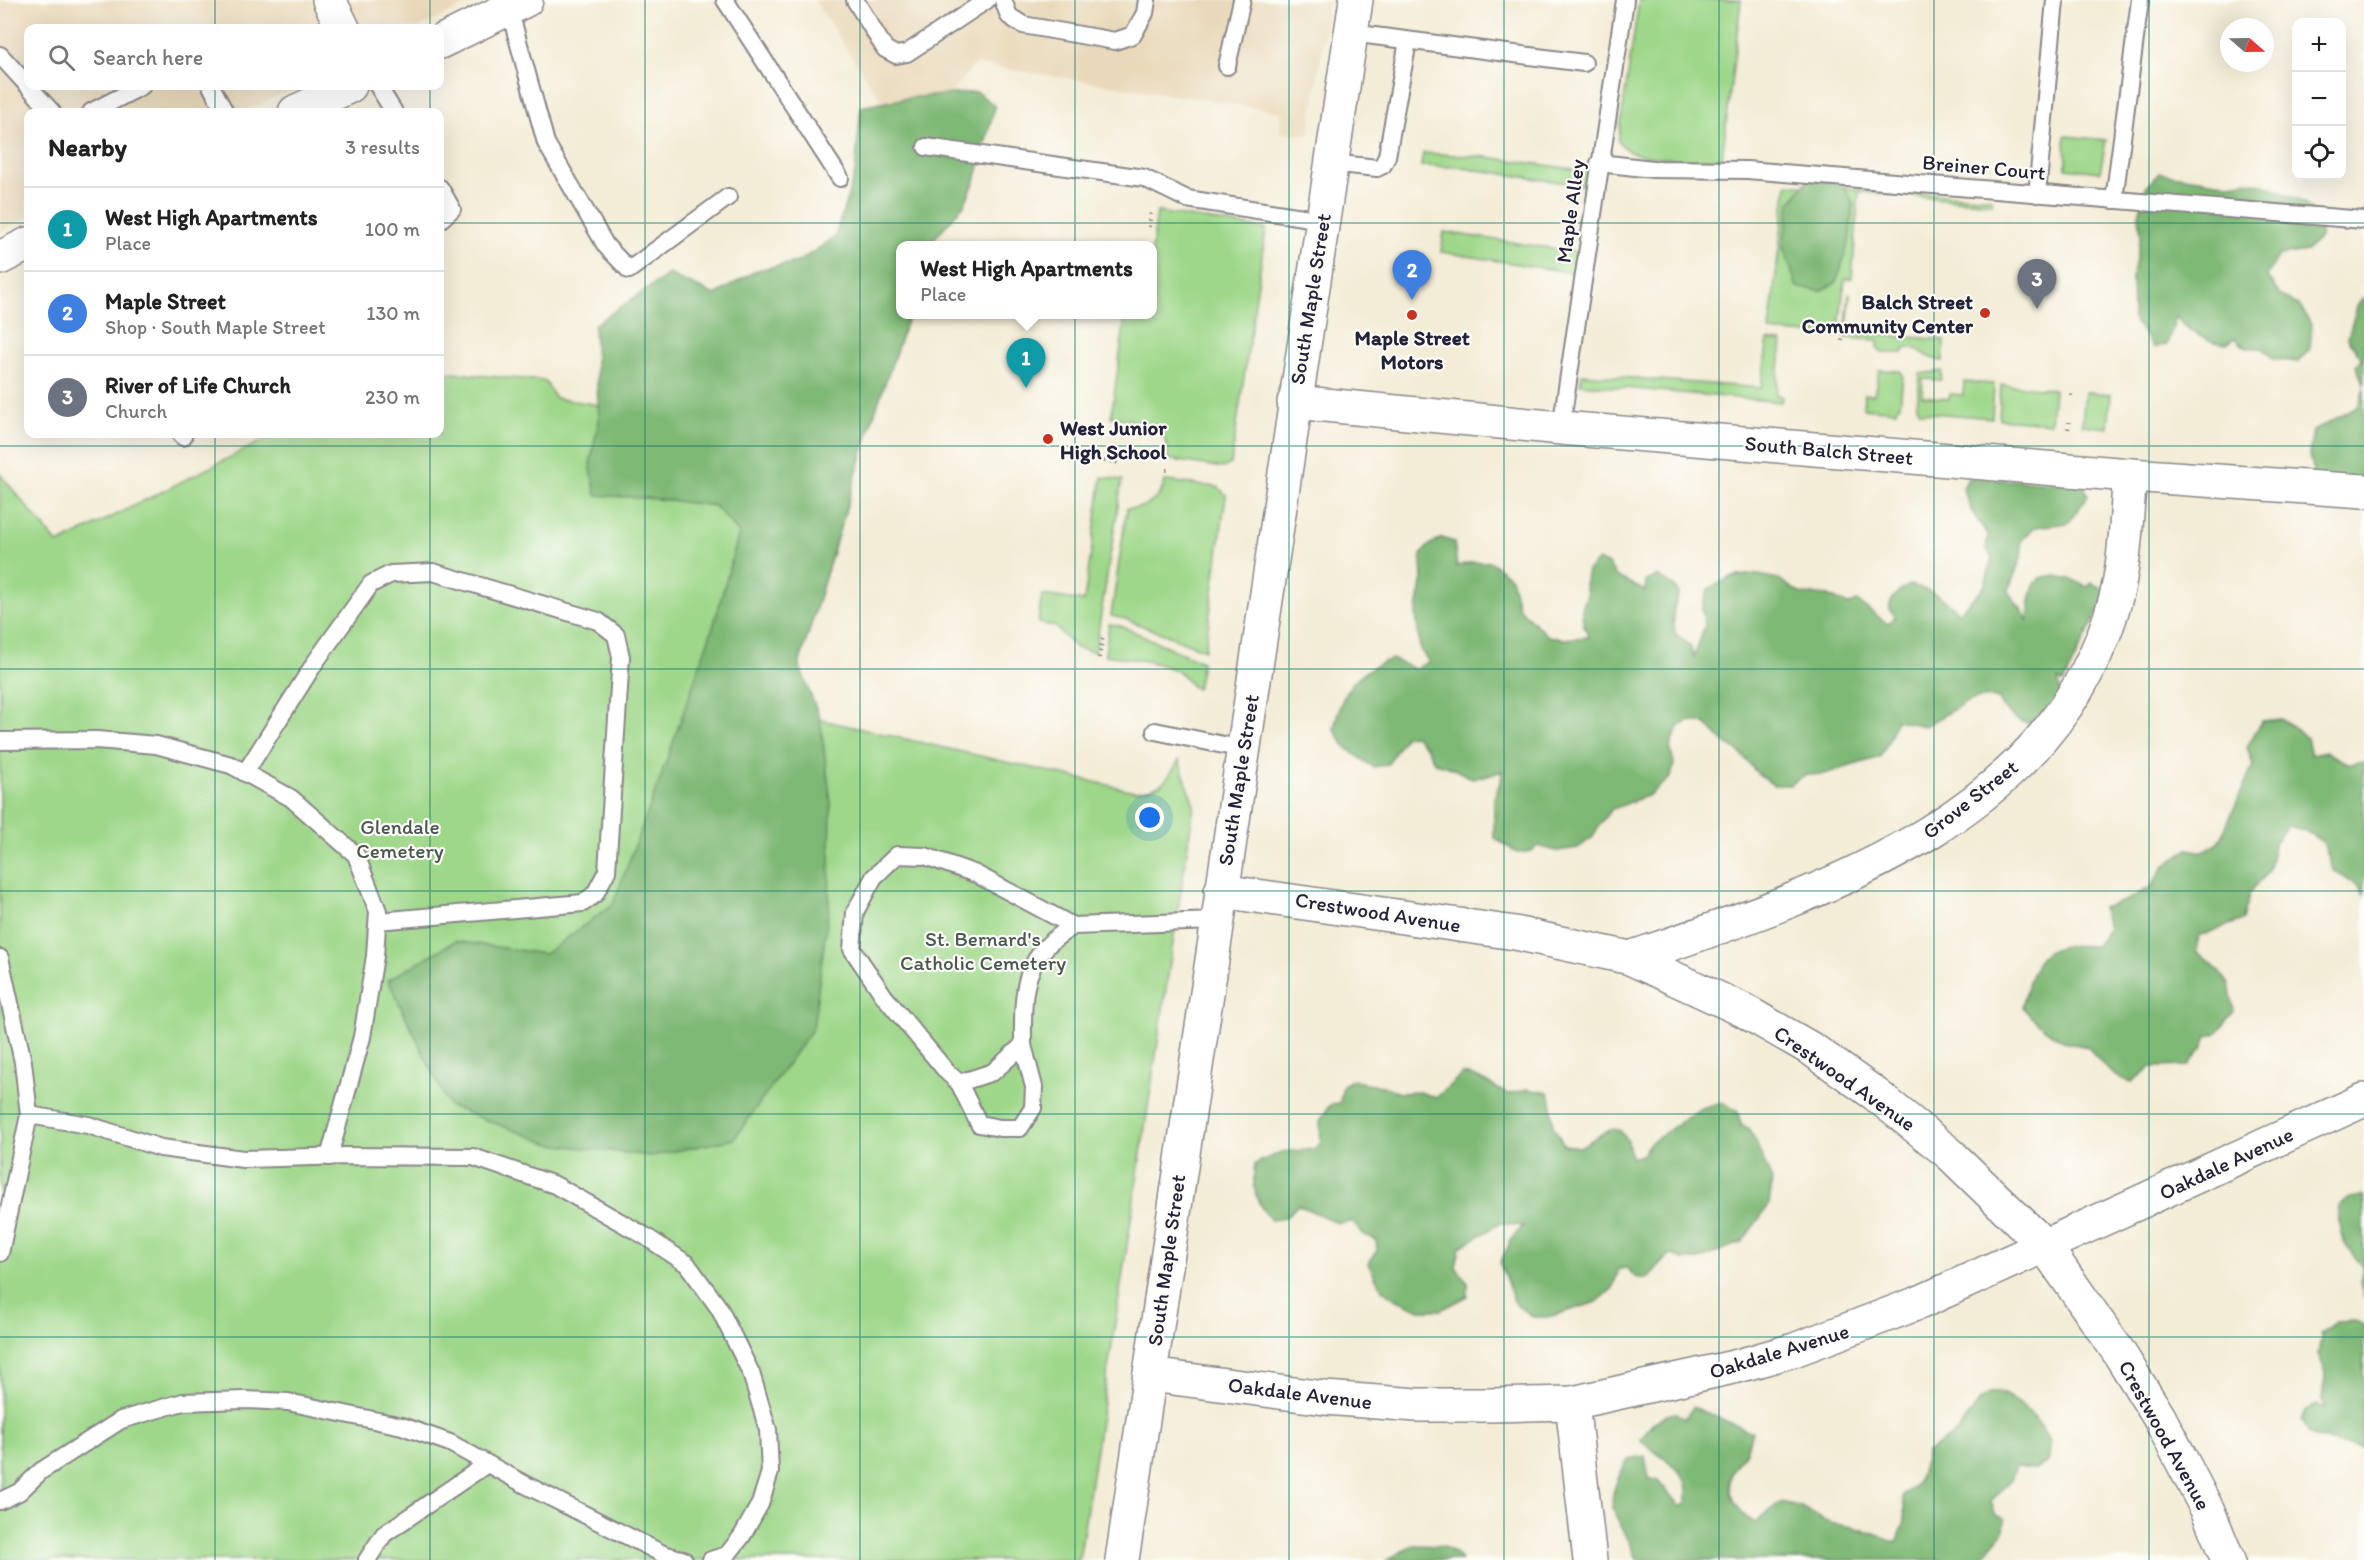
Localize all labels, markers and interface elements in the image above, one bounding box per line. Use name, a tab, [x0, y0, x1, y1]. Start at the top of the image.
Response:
north arrow	[2220, 18, 2274, 72]
map controls	[2292, 18, 2346, 180]
button: +	[2292, 18, 2346, 72]
search box	[24, 24, 444, 90]
icon: search	[45, 41, 78, 74]
text: Search here	[93, 44, 203, 71]
button: −	[2292, 72, 2346, 126]
button: locate	[2292, 126, 2346, 180]
text: Nearby	[48, 131, 127, 163]
text: 3 results	[345, 135, 420, 159]
street label: Breiner Court	[1921, 149, 2047, 185]
street label: Maple Alley	[1550, 157, 1590, 264]
text: West High Apartments	[105, 204, 318, 231]
street label: South Maple Street	[1284, 212, 1336, 386]
text: 1	[63, 217, 72, 241]
text: 100 m	[365, 217, 420, 241]
text: Place	[105, 231, 151, 255]
popup	[896, 241, 1157, 319]
pin: 2	[1392, 250, 1432, 300]
text: West High Apartments	[920, 255, 1133, 282]
pin: 3	[2018, 260, 2056, 309]
text: Place	[920, 282, 966, 306]
text: Maple Street	[105, 288, 226, 315]
place label: Balch Street Community Center	[1802, 289, 1974, 339]
text: 2	[62, 301, 73, 325]
text: 130 m	[366, 301, 420, 325]
marker: Balch Street Community Center	[1978, 306, 1992, 320]
marker: Maple Street Motors	[1405, 308, 1419, 322]
text: Shop · South Maple Street	[105, 315, 326, 339]
place label: Maple Street Motors	[1354, 325, 1470, 374]
pin: 1	[1006, 338, 1046, 388]
text: River of Life Church	[105, 372, 291, 399]
text: 3	[62, 385, 73, 409]
text: 230 m	[365, 385, 420, 409]
text: Church	[105, 399, 167, 423]
place label: West Junior High School	[1060, 415, 1168, 465]
street label: South Balch Street	[1744, 430, 1914, 470]
marker: West Junior High School	[1041, 432, 1055, 446]
street label: South Maple Street	[1212, 693, 1264, 867]
street label: Grove Street	[1917, 754, 2023, 844]
your location	[1135, 803, 1164, 832]
park label: Glendale Cemetery	[356, 814, 444, 863]
street label: Crestwood Avenue	[1294, 887, 1462, 937]
park label: St. Bernard's Catholic Cemetery	[900, 926, 1066, 975]
street label: Crestwood Avenue	[1769, 1020, 1921, 1136]
street label: Oakdale Avenue	[2155, 1121, 2297, 1205]
street label: South Maple Street	[1142, 1173, 1190, 1347]
street label: Oakdale Avenue	[1706, 1318, 1852, 1384]
street label: Crestwood Avenue	[2114, 1356, 2216, 1514]
street label: Oakdale Avenue	[1227, 1372, 1373, 1414]

